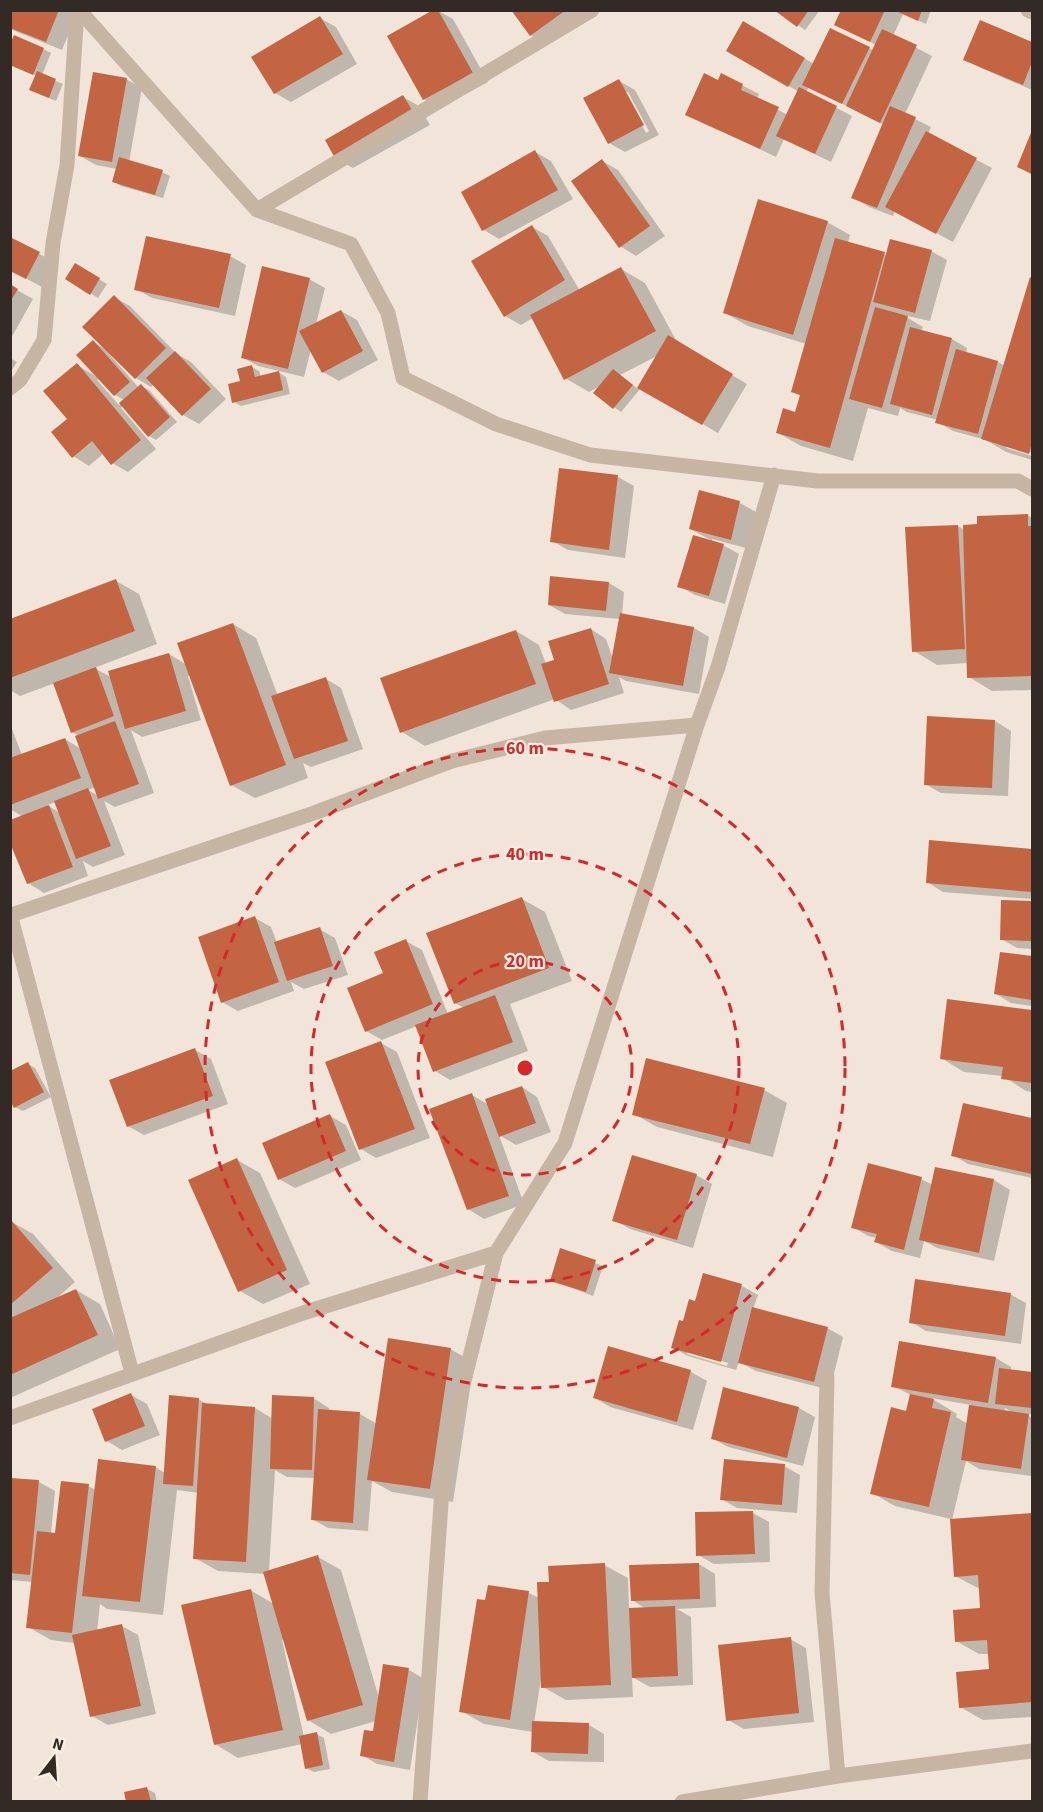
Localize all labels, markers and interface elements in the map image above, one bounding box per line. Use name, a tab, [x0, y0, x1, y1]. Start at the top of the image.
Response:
text: 60 m	[506, 736, 544, 761]
text: 40 m	[506, 842, 544, 867]
text: 20 m	[506, 949, 544, 974]
centre of rings	[515, 1058, 535, 1078]
north arrow	[24, 1728, 84, 1788]
text: N	[50, 1733, 66, 1757]

